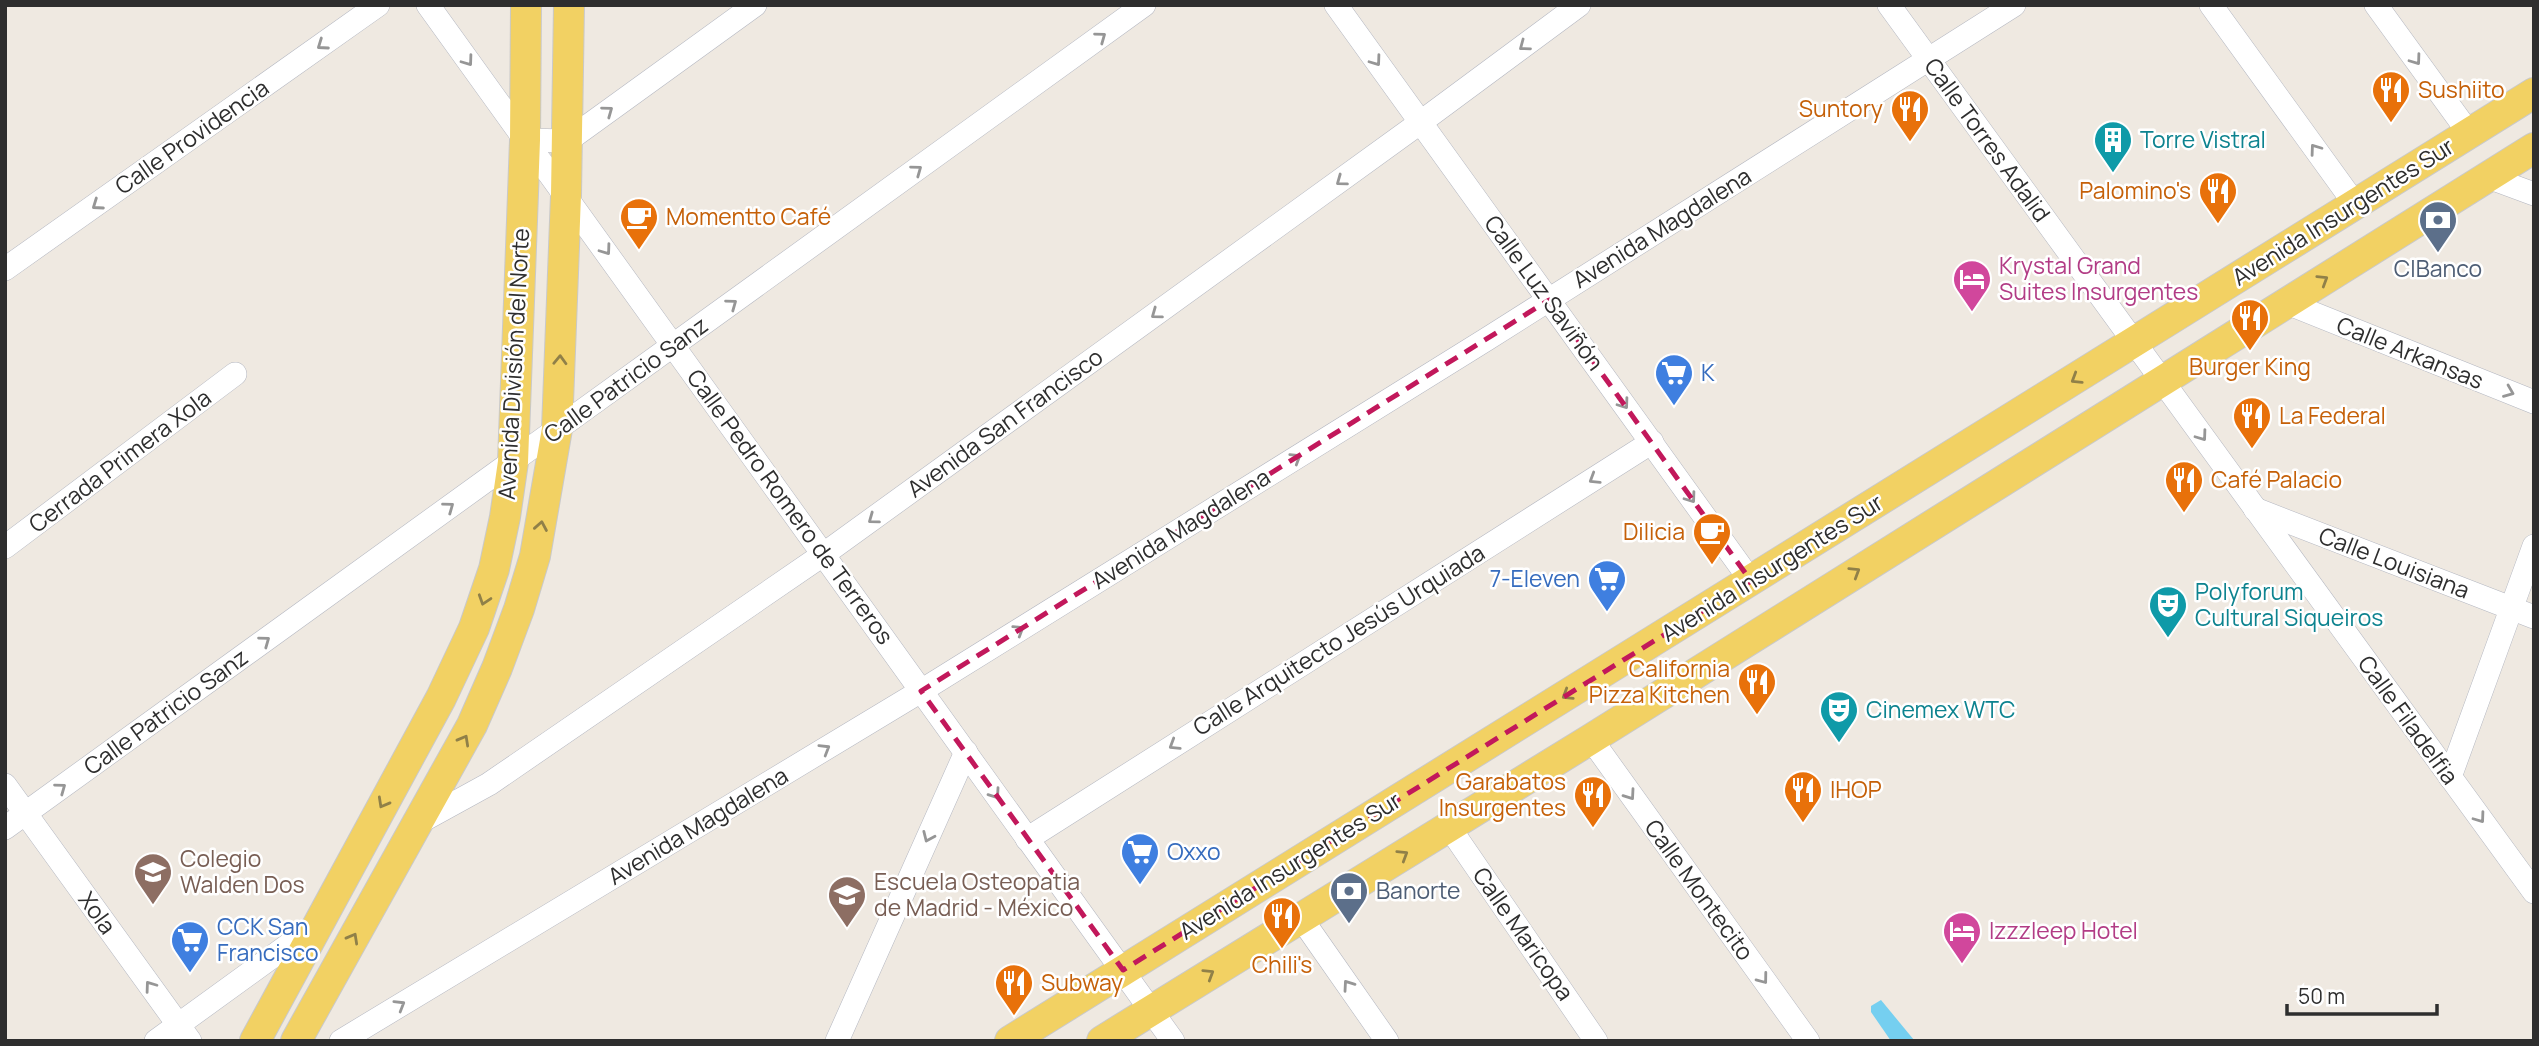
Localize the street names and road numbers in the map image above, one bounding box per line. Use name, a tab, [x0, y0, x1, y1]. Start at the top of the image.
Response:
street label: Calle Torres Adalid	[1917, 51, 2058, 228]
street label: Calle Providencia	[108, 71, 275, 201]
street label: Avenida Insurgentes Sur	[2225, 130, 2459, 293]
street label: Avenida Magdalena	[1566, 159, 1757, 295]
street label: Calle Luz Saviñón	[1478, 208, 1612, 377]
street label: Avenida División del Norte	[490, 227, 536, 501]
street label: Calle Arkansas	[2332, 308, 2489, 396]
street label: Calle Patricio Sanz	[537, 309, 714, 450]
street label: Avenida San Francisco	[900, 340, 1109, 504]
street label: Calle Pedro Romero de Terreros	[680, 362, 902, 650]
street label: Cerrada Primera Xola	[22, 381, 217, 539]
street label: Avenida Magdalena	[1085, 460, 1276, 596]
street label: Avenida Insurgentes Sur	[1654, 486, 1888, 649]
street label: Calle Louisiana	[2314, 519, 2474, 606]
street label: Calle Arquitecto Jesús Urquiada	[1187, 536, 1490, 742]
street label: Calle Patricio Sanz	[77, 641, 254, 782]
street label: Calle Filadelfia	[2351, 648, 2466, 790]
street label: Avenida Magdalena	[601, 759, 794, 892]
street label: Avenida Insurgentes Sur	[1172, 784, 1406, 947]
street label: Calle Montecito	[1638, 812, 1762, 966]
street label: Calle Maricopa	[1466, 860, 1582, 1007]
street label: Xola	[72, 885, 124, 940]

